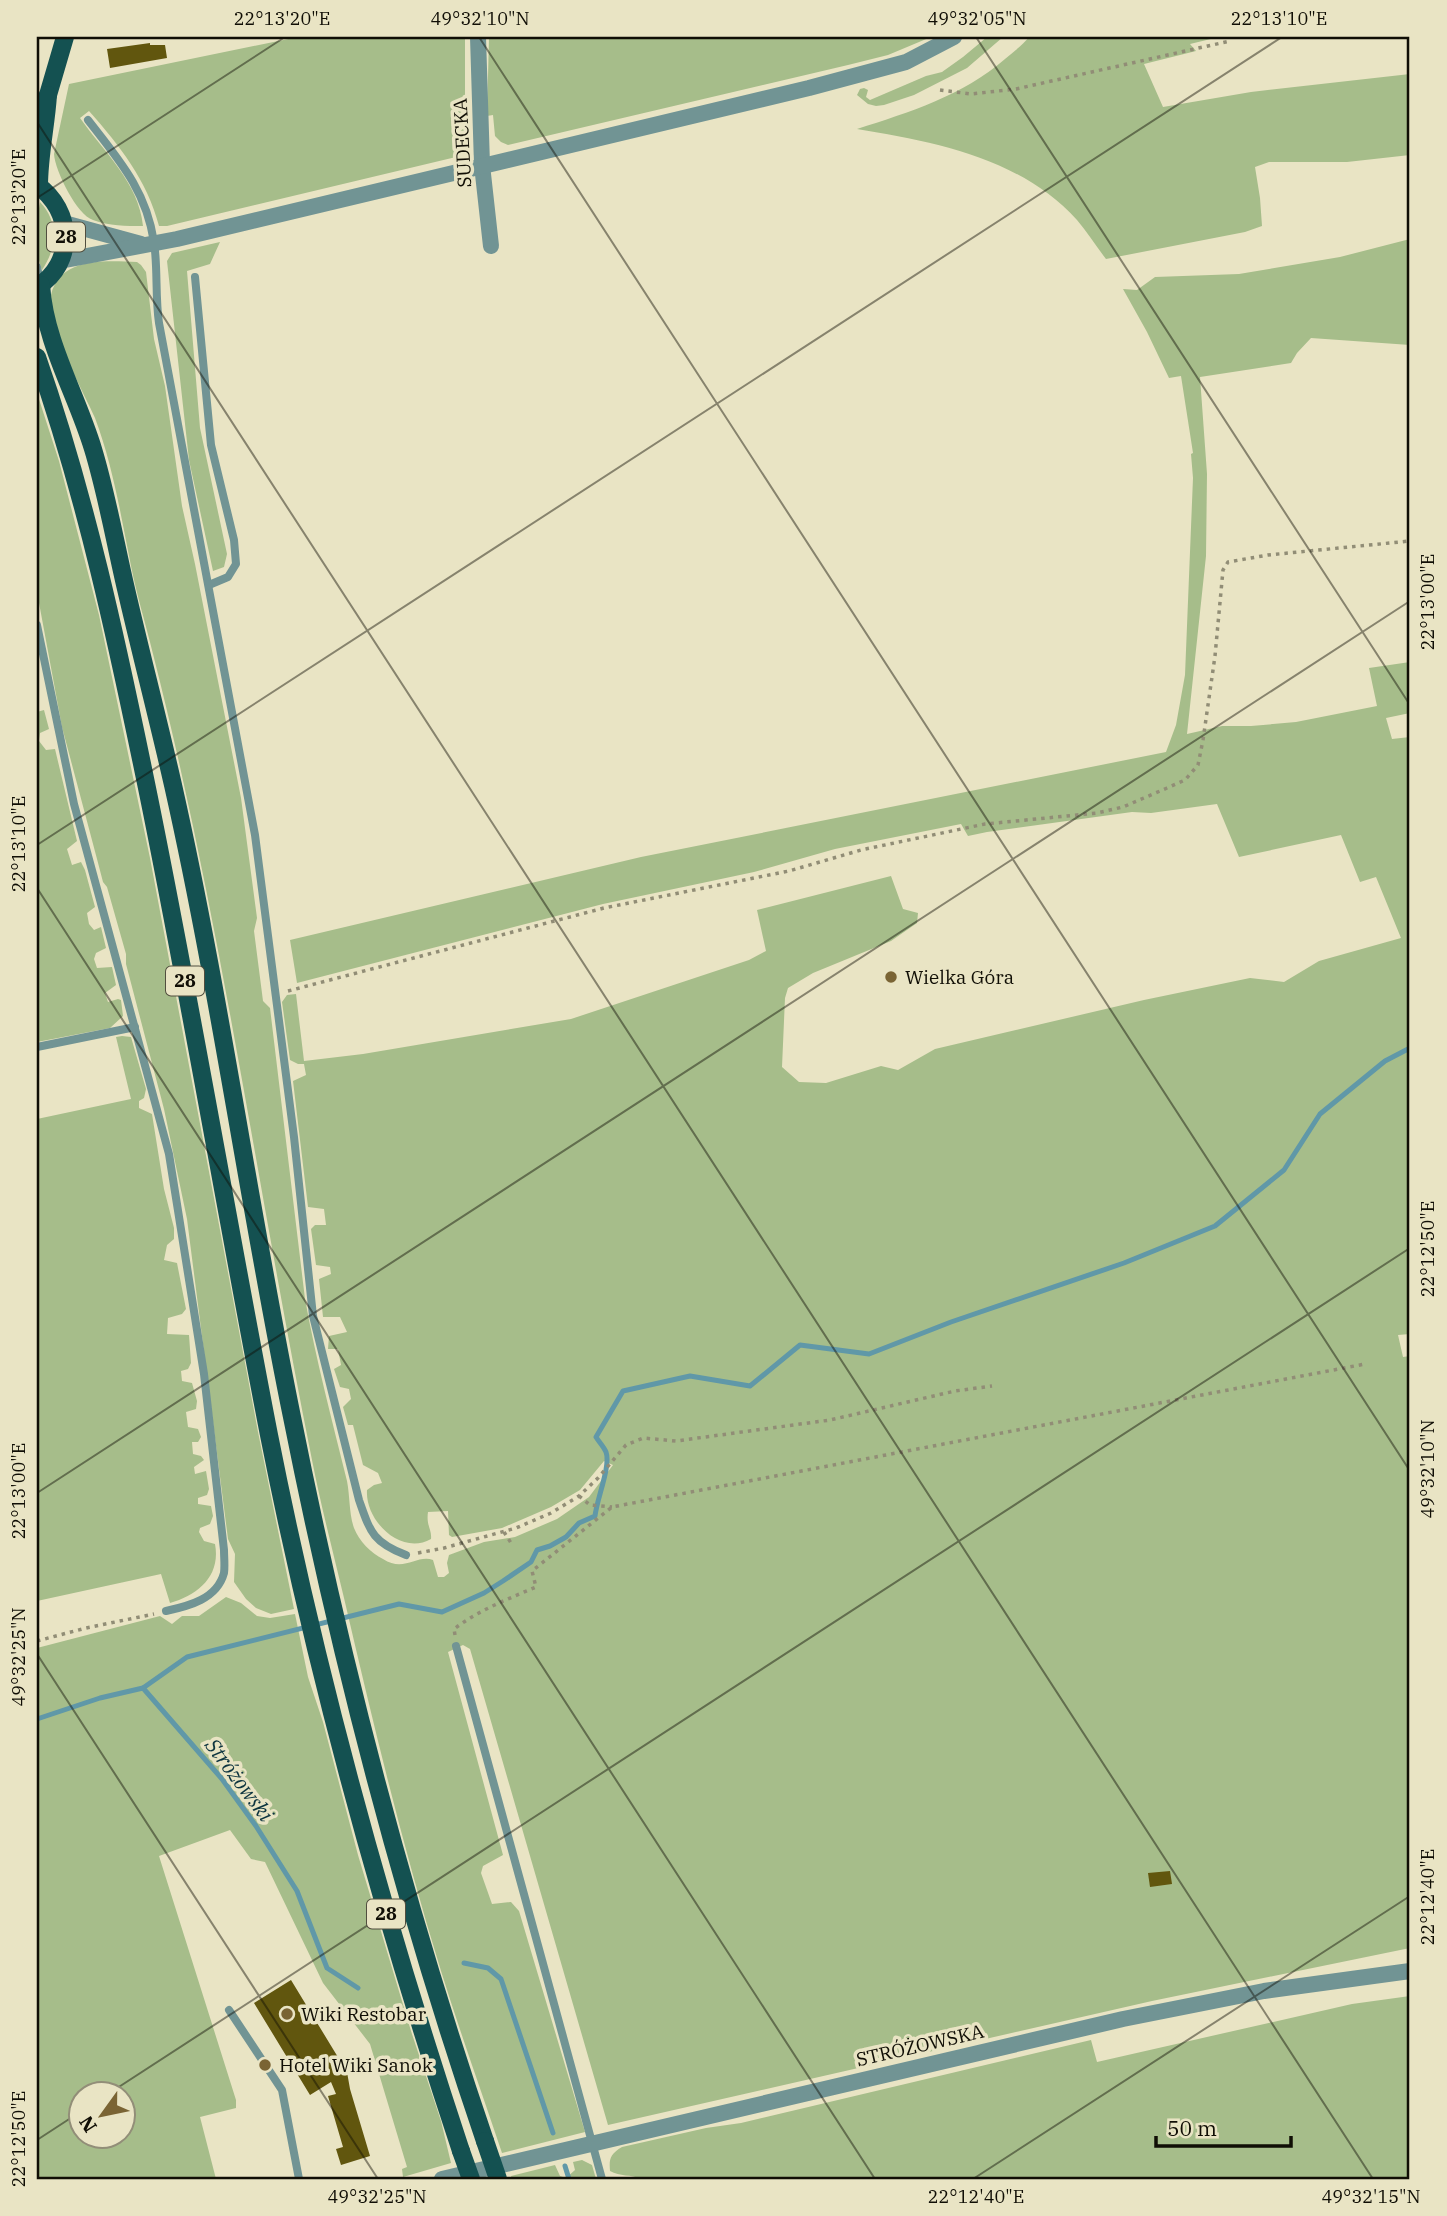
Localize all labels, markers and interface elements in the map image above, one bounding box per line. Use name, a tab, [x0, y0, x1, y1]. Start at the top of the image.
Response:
text: 22°13'20"E	[234, 7, 330, 30]
text: 49°32'10"N	[431, 7, 530, 30]
text: 49°32'05"N	[928, 7, 1027, 30]
text: 22°13'10"E	[1231, 7, 1327, 30]
street label: SUDECKA	[448, 98, 476, 188]
text: 22°13'20"E	[7, 149, 30, 245]
road number: 28	[47, 222, 85, 251]
text: 22°13'00"E	[1416, 554, 1439, 650]
text: 22°13'10"E	[7, 796, 30, 892]
place label: Wielka Góra	[905, 965, 1014, 989]
road number: 28	[166, 966, 204, 996]
marker: Wielka Góra	[883, 969, 899, 985]
text: 22°12'50"E	[1416, 1201, 1439, 1297]
text: 49°32'10"N	[1416, 1420, 1439, 1519]
text: 22°13'00"E	[7, 1443, 30, 1539]
text: 49°32'25"N	[7, 1608, 30, 1707]
water label: Stróżowski	[199, 1731, 281, 1827]
text: 22°12'40"E	[1416, 1849, 1439, 1945]
road number: 28	[367, 1900, 405, 1928]
place label: Wiki Restobar	[301, 2002, 427, 2026]
marker: Wiki Restobar	[279, 2006, 295, 2022]
street label: STRÓŻOWSKA	[854, 2019, 986, 2071]
place label: Hotel Wiki Sanok	[279, 2053, 433, 2077]
marker: Hotel Wiki Sanok	[257, 2057, 273, 2073]
north arrow	[66, 2080, 136, 2150]
text: 22°12'50"E	[7, 2091, 30, 2187]
scale bar	[1156, 2104, 1291, 2148]
text: N	[74, 2111, 102, 2137]
text: 50 m	[1167, 2114, 1217, 2142]
text: 49°32'25"N	[328, 2185, 427, 2208]
text: 22°12'40"E	[928, 2185, 1024, 2208]
text: 49°32'15"N	[1322, 2185, 1421, 2208]

